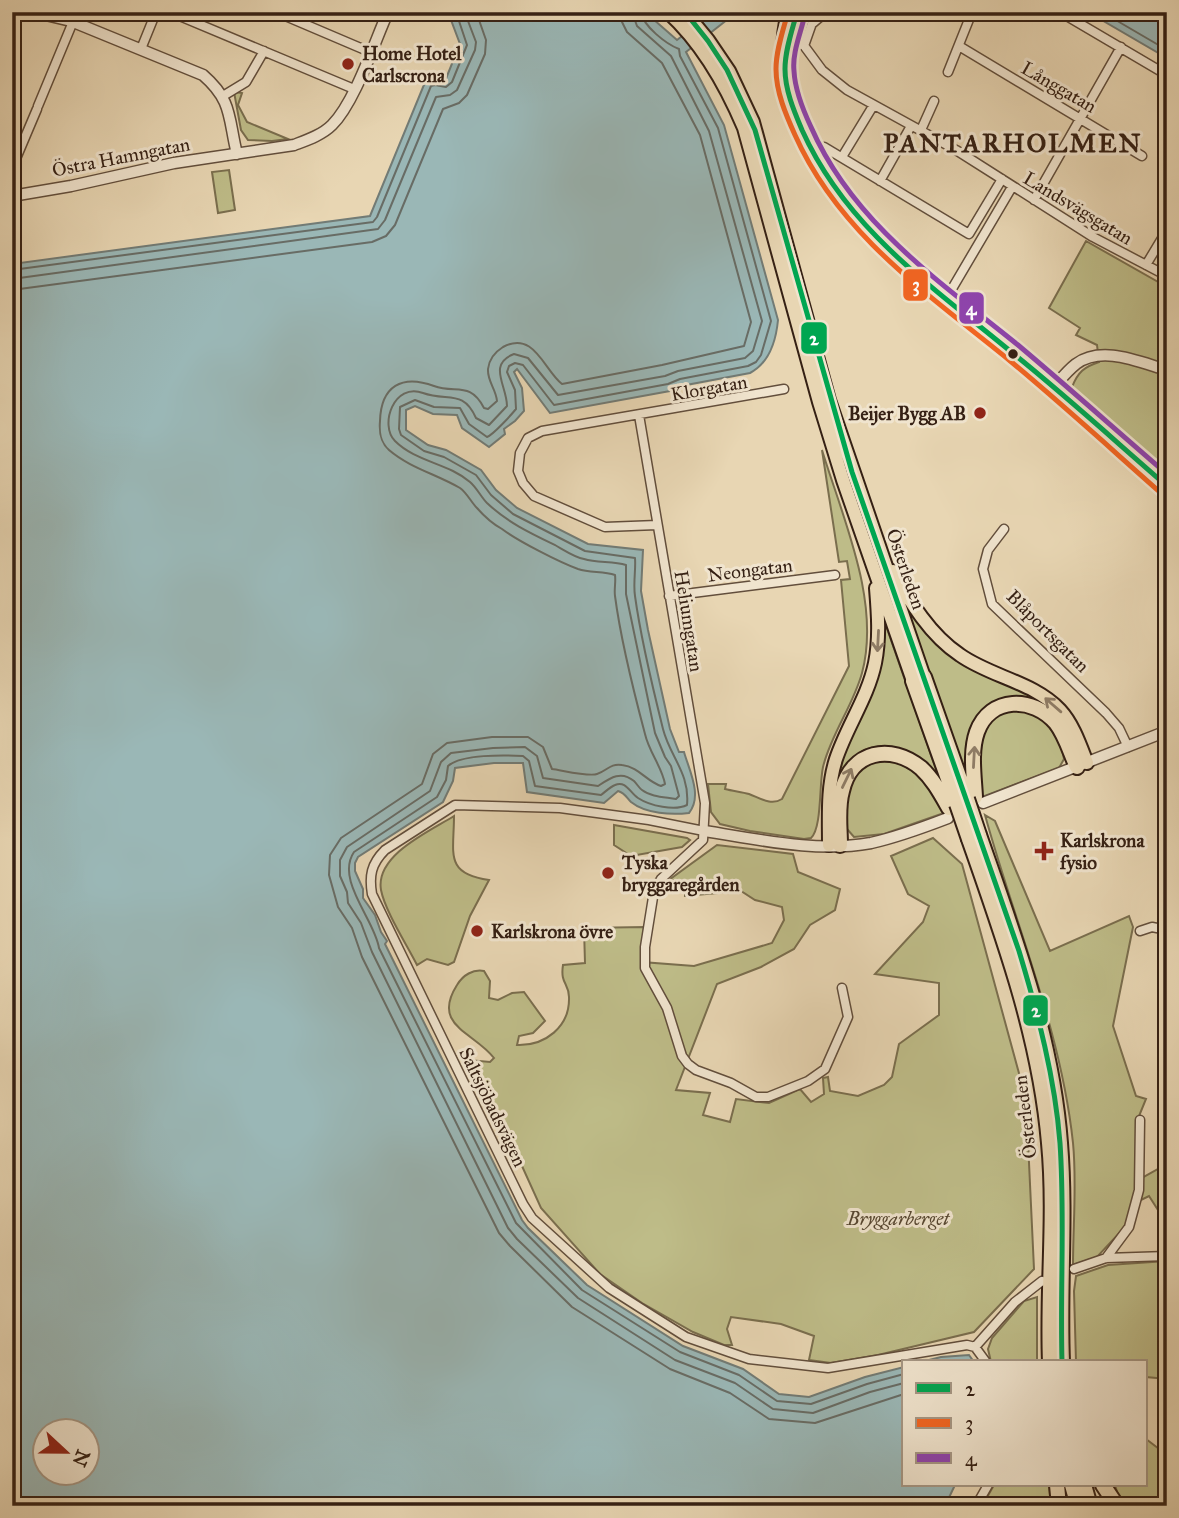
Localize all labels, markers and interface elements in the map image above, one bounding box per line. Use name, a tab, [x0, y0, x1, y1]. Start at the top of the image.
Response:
place label: Home Hotel Carlscrona	[362, 42, 462, 87]
marker: Home Hotel Carlscrona	[340, 56, 356, 72]
street label: Långgatan	[1017, 56, 1101, 119]
district label: PANTARHOLMEN	[883, 127, 1143, 159]
street label: Östra Hamngatan	[50, 132, 192, 183]
street label: Landsvägsgatan	[1019, 166, 1137, 251]
line badge: 3	[902, 268, 929, 302]
text: 3	[912, 273, 920, 297]
line badge: 4	[958, 291, 985, 325]
text: 4	[966, 297, 978, 321]
line badge: 2	[800, 321, 828, 355]
text: 2	[809, 327, 819, 350]
unlabelled marker	[1006, 347, 1020, 361]
street label: Klorgatan	[669, 370, 749, 407]
place label: Beijer Bygg AB	[848, 402, 966, 426]
marker: Beijer Bygg AB	[972, 405, 988, 421]
street label: Österleden	[881, 526, 931, 612]
street label: Neongatan	[706, 553, 794, 588]
street label: Heliumgatan	[669, 569, 708, 674]
street label: Blåportsgatan	[1001, 585, 1094, 678]
one-way arrow	[871, 630, 884, 653]
one-way arrow	[1044, 697, 1062, 713]
one-way arrow	[968, 746, 981, 769]
one-way arrow	[841, 768, 855, 789]
place label: Karlskrona fysio	[1059, 829, 1145, 875]
marker: Karlskrona fysio	[1034, 841, 1054, 861]
place label: Tyska bryggaregården	[621, 851, 740, 897]
marker: Tyska bryggaregården	[600, 865, 616, 881]
place label: Karlskrona övre	[491, 920, 613, 943]
marker: Karlskrona övre	[469, 923, 485, 939]
line badge: 2	[1022, 994, 1049, 1027]
text: 2	[1031, 999, 1041, 1022]
street label: Saltsjöbadsvägen	[453, 1044, 532, 1171]
street label: Österleden	[1008, 1074, 1042, 1160]
park label: Bryggarberget	[846, 1207, 950, 1230]
legend	[902, 1360, 1148, 1486]
text: 2	[965, 1376, 976, 1402]
text: 3	[965, 1410, 973, 1436]
north arrow	[32, 1416, 102, 1486]
text: N	[68, 1446, 95, 1470]
text: 4	[965, 1446, 978, 1472]

